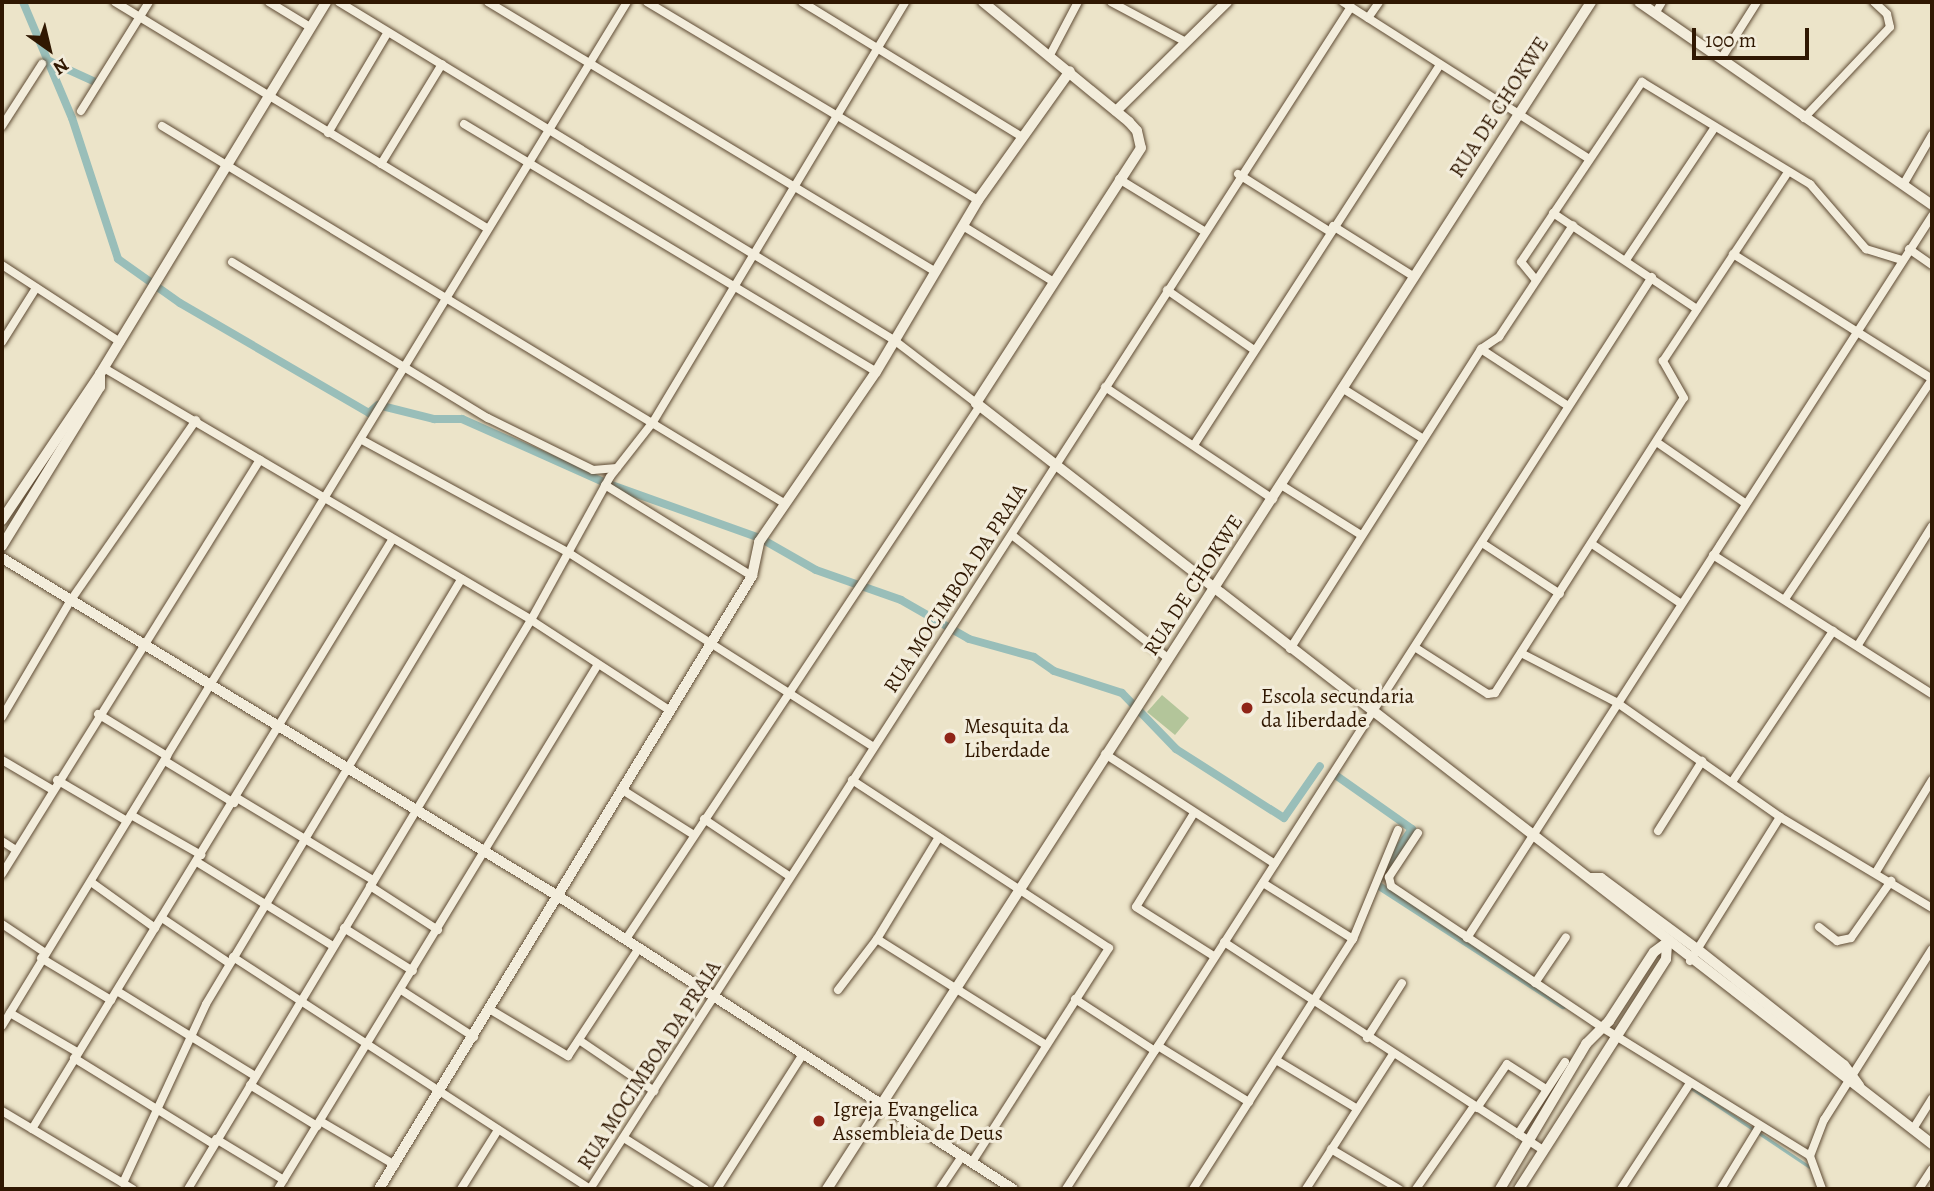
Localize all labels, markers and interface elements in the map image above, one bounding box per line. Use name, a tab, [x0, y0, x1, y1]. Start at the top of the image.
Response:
north arrow	[14, 14, 84, 84]
scale bar	[1696, 14, 1813, 58]
text: 100 m	[1705, 26, 1756, 54]
street label: RUA DE CHOKWE	[1444, 32, 1554, 182]
text: N	[48, 52, 74, 81]
street label: RUA MOCIMBOA DA PRAIA	[878, 479, 1032, 697]
street label: RUA DE CHOKWE	[1138, 510, 1248, 660]
place label: Escola secundaria da liberdade	[1261, 683, 1414, 733]
marker: Escola secundaria da liberdade	[1239, 700, 1255, 716]
place label: Mesquita da Liberdade	[964, 713, 1069, 763]
marker: Mesquita da Liberdade	[942, 730, 958, 746]
street label: RUA MOCIMBOA DA PRAIA	[572, 956, 726, 1174]
place label: Igreja Evangelica Assembleia de Deus	[833, 1096, 1003, 1146]
marker: Igreja Evangelica Assembleia de Deus	[811, 1113, 827, 1129]

